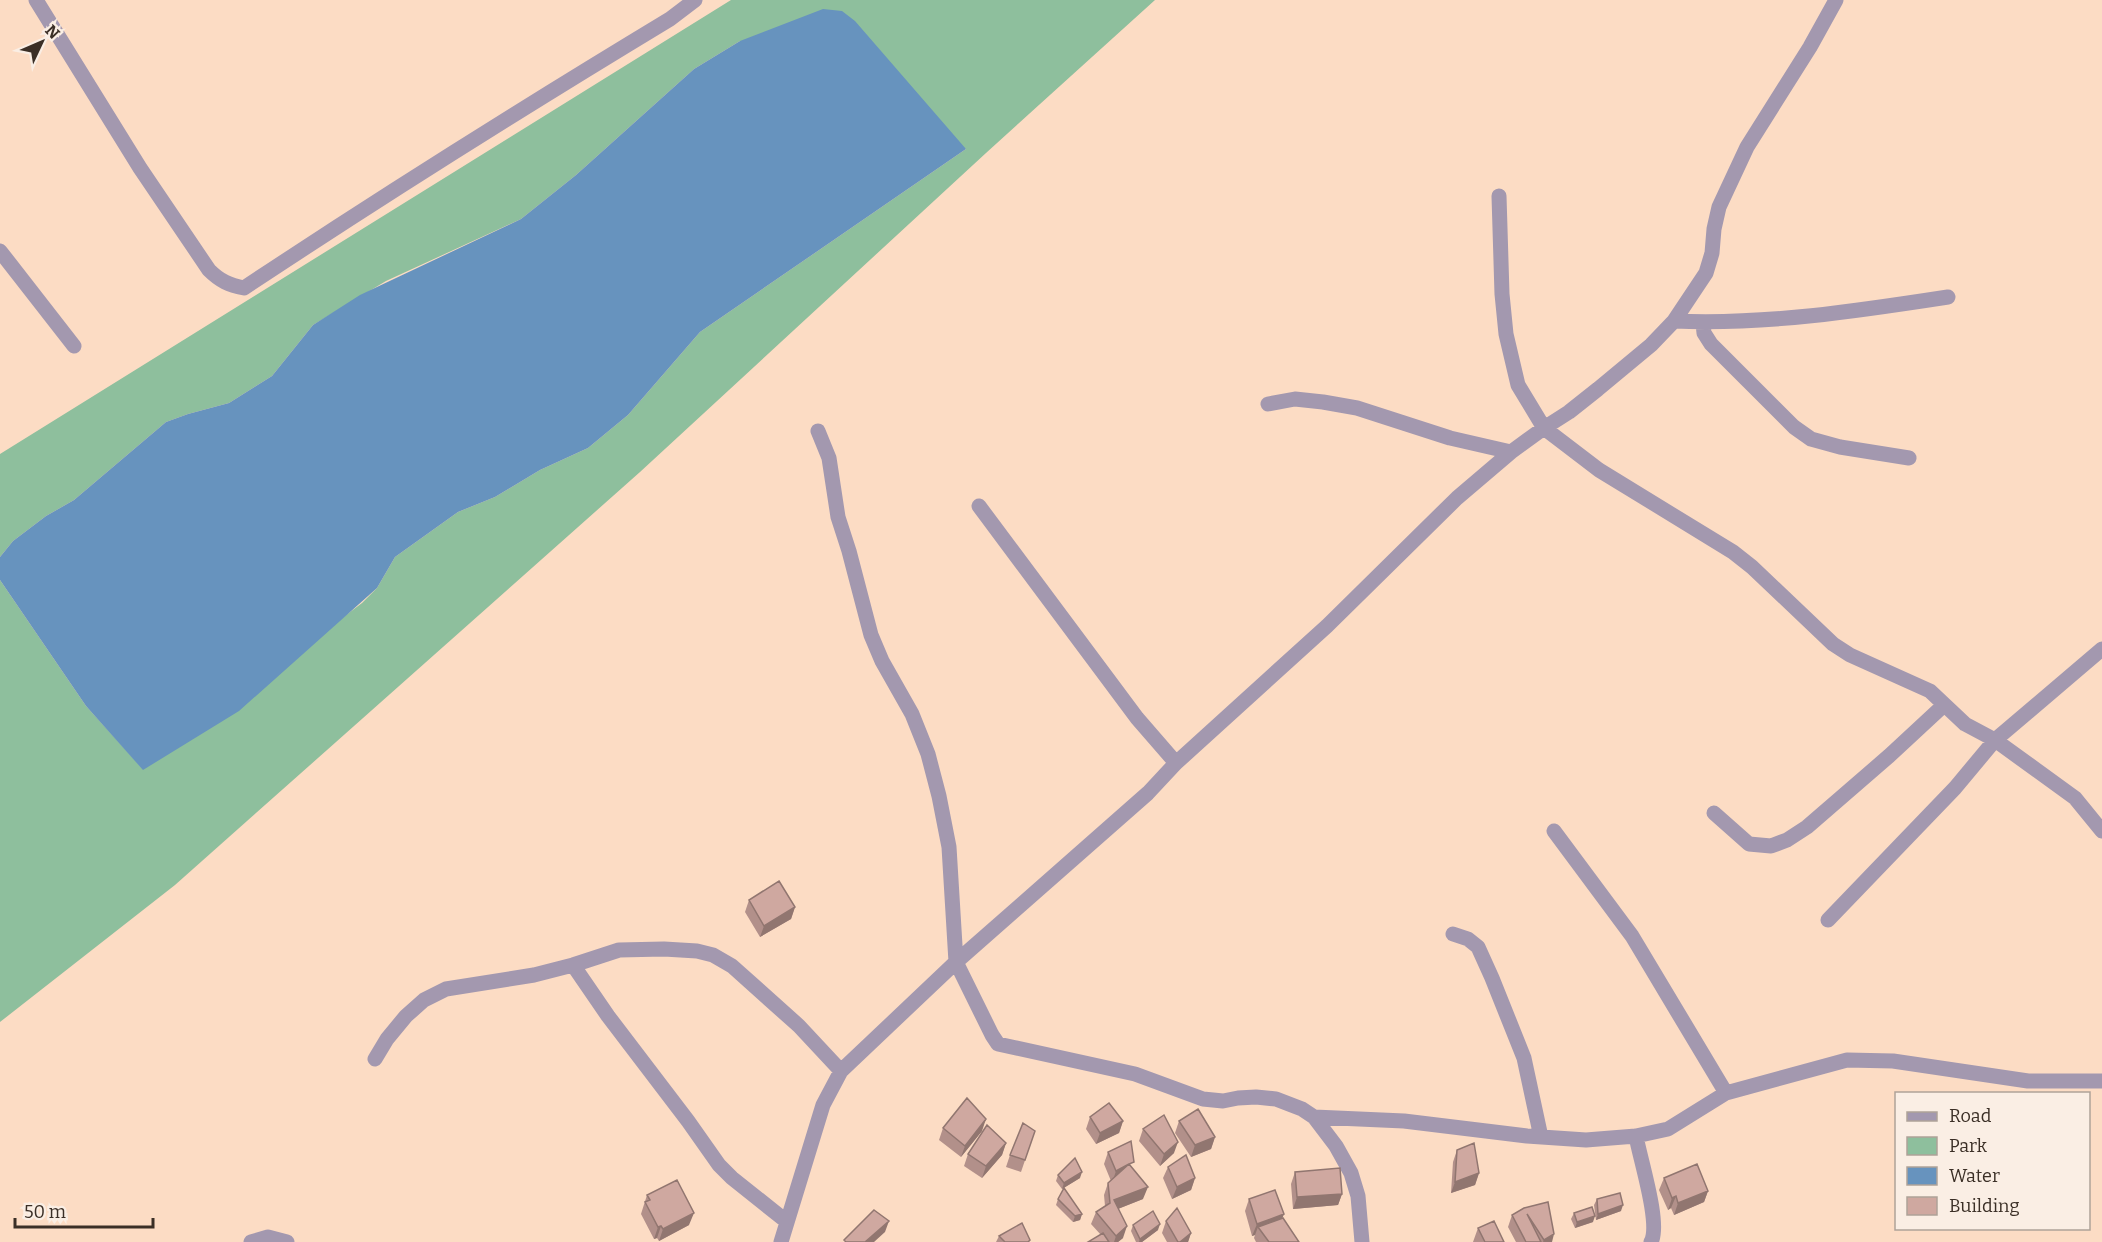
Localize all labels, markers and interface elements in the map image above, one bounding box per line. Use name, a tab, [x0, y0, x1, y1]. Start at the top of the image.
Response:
north arrow	[12, 12, 72, 72]
text: N	[41, 21, 64, 43]
legend	[1895, 1092, 2090, 1230]
text: Road	[1949, 1105, 1992, 1127]
text: Park	[1949, 1135, 1988, 1157]
text: Water	[1949, 1165, 2000, 1187]
scale bar	[15, 1191, 153, 1229]
text: Building	[1949, 1195, 2020, 1217]
text: 50 m	[24, 1201, 66, 1223]

